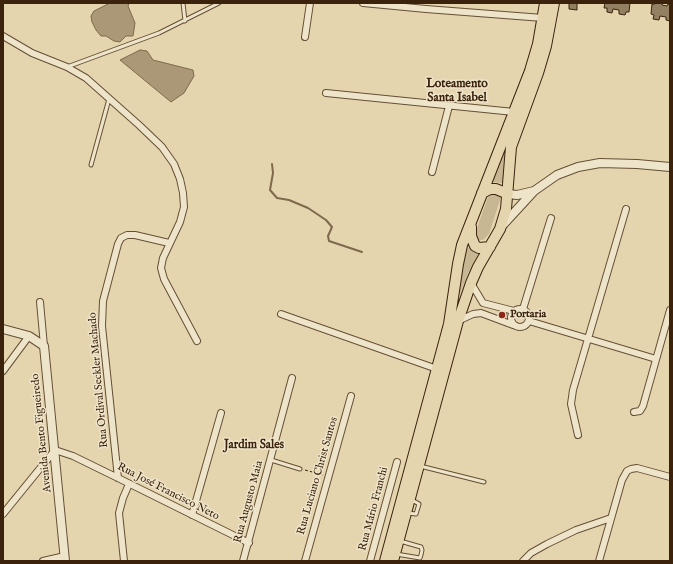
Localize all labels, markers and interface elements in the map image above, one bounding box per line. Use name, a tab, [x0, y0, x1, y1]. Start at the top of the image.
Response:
district label: Loteamento Santa Isabel	[426, 78, 488, 106]
place label: Portaria	[510, 308, 546, 322]
marker: Portaria	[497, 310, 507, 320]
street label: Rua Ordival Seckler Machado	[86, 312, 112, 448]
street label: Avenida Bento Figueiredo	[29, 373, 55, 493]
street label: Rua Luciano Christ Santos	[295, 416, 341, 536]
district label: Jardim Sales	[224, 439, 284, 453]
street label: Rua Augusto Maia	[232, 459, 266, 545]
street label: Rua José Francisco Neto	[115, 461, 221, 523]
street label: Rua Mário Franchi	[356, 465, 392, 553]

